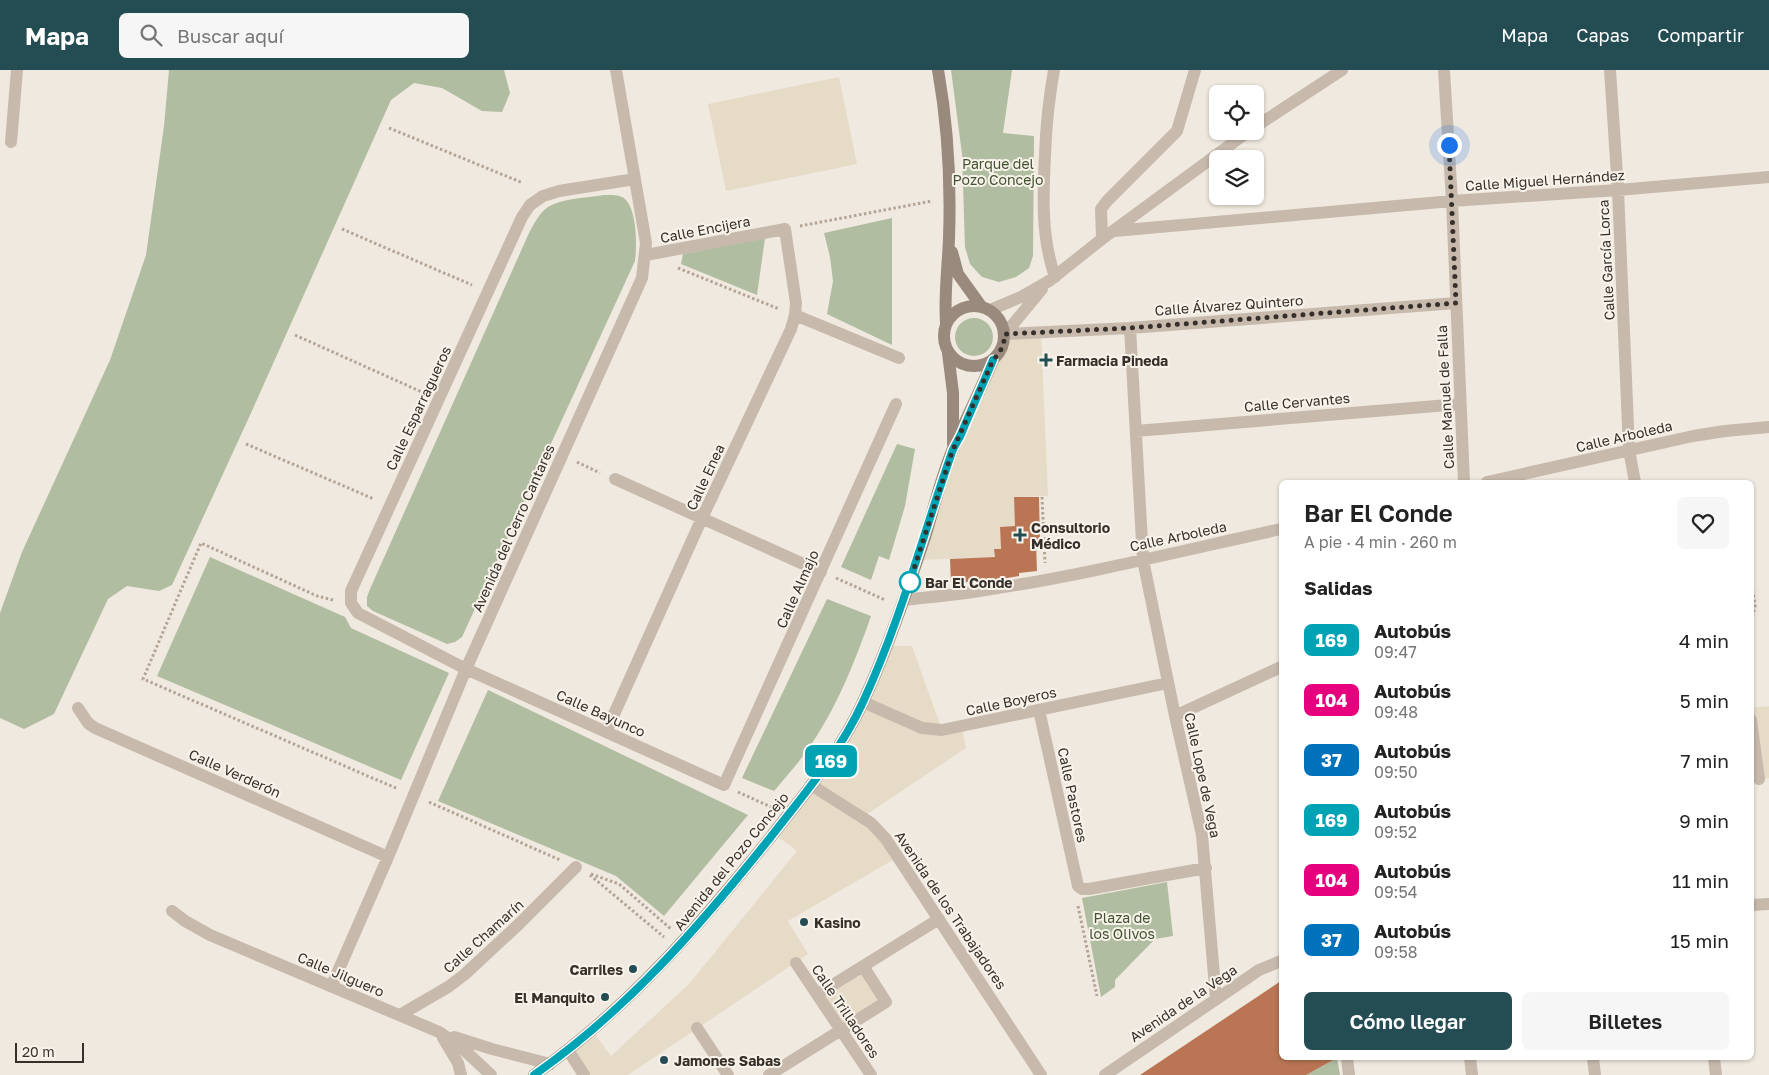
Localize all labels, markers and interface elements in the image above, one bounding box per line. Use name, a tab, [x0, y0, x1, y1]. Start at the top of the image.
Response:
search box	[119, 13, 469, 58]
text: Mapa	[25, 21, 89, 50]
icon: search	[137, 21, 165, 49]
text: Buscar aquí	[177, 24, 284, 47]
text: Mapa	[1501, 24, 1548, 46]
text: Capas	[1576, 24, 1629, 46]
text: Compartir	[1657, 24, 1744, 46]
map controls	[1209, 85, 1264, 205]
button: locate	[1209, 85, 1264, 140]
your location	[1437, 133, 1462, 158]
button: layers	[1209, 150, 1264, 205]
park label: Parque del Pozo Concejo	[953, 155, 1043, 188]
street label: Calle Miguel Hernández	[1465, 166, 1625, 194]
street label: Calle García Lorca	[1594, 199, 1618, 321]
street label: Calle Encijera	[658, 212, 752, 246]
street label: Calle Álvarez Quintero	[1154, 291, 1304, 319]
street label: Calle Manuel de Falla	[1433, 325, 1457, 469]
street label: Calle Esparragueros	[382, 343, 454, 473]
place label: Farmacia Pineda	[1056, 352, 1168, 369]
marker: Farmacia Pineda	[1040, 354, 1052, 366]
street label: Calle Cervantes	[1243, 389, 1351, 415]
street label: Calle Arboleda	[1574, 417, 1674, 455]
street label: Avenida del Cerro Cantares	[468, 441, 558, 615]
street label: Calle Enea	[682, 441, 728, 513]
button: heart	[1677, 497, 1729, 549]
text: Bar El Conde	[1304, 498, 1453, 527]
street label: Calle Arboleda	[1128, 517, 1228, 555]
place label: Consultorio Médico	[1031, 519, 1110, 552]
marker: Consultorio Médico	[1013, 528, 1027, 542]
text: A pie · 4 min · 260 m	[1304, 532, 1457, 552]
street label: Calle Almajo	[772, 547, 822, 631]
marker: Bar El Conde	[899, 571, 921, 593]
place label: Bar El Conde	[925, 574, 1013, 591]
text: Salidas	[1304, 576, 1373, 599]
text: Autobús	[1374, 619, 1451, 642]
text: 169	[1315, 629, 1348, 651]
text: 4 min	[1679, 629, 1729, 652]
text: 09:47	[1374, 642, 1417, 662]
text: Autobús	[1374, 679, 1451, 702]
street label: Calle Boyeros	[964, 683, 1058, 719]
street label: Calle Bayunco	[554, 686, 648, 740]
text: 104	[1315, 689, 1348, 711]
text: 5 min	[1680, 689, 1729, 712]
text: 09:48	[1374, 702, 1418, 722]
street label: Calle Lope de Vega	[1181, 711, 1225, 839]
text: Autobús	[1374, 739, 1451, 762]
street label: Calle Verderón	[186, 745, 284, 801]
line badge: 169	[802, 745, 860, 777]
street label: Calle Pastores	[1055, 746, 1091, 844]
text: 37	[1321, 749, 1342, 771]
text: 7 min	[1681, 749, 1729, 772]
text: 169	[815, 750, 847, 772]
text: 09:50	[1374, 762, 1418, 782]
street label: Avenida del Pozo Concejo	[670, 789, 792, 933]
text: Autobús	[1374, 799, 1451, 822]
text: 169	[1315, 809, 1348, 831]
text: 9 min	[1679, 809, 1729, 832]
text: 09:52	[1374, 822, 1417, 842]
street label: Avenida de los Trabajadores	[892, 828, 1010, 992]
text: Autobús	[1374, 859, 1451, 882]
text: 104	[1315, 869, 1348, 891]
text: 11 min	[1672, 869, 1729, 892]
text: 09:54	[1374, 882, 1417, 902]
street label: Calle Chamarín	[439, 896, 527, 976]
park label: Plaza de los Olivos	[1089, 909, 1155, 942]
place label: Kasino	[814, 914, 861, 931]
marker: Kasino	[798, 916, 810, 928]
text: Autobús	[1374, 919, 1451, 942]
text: 37	[1321, 929, 1342, 951]
text: 15 min	[1670, 929, 1729, 952]
text: 09:58	[1374, 942, 1417, 962]
street label: Calle Jilguero	[295, 948, 387, 1000]
place label: Carriles	[569, 961, 623, 978]
street label: Calle Trilladores	[808, 961, 884, 1061]
street label: Avenida de la Vega	[1126, 961, 1240, 1045]
marker: Carriles	[627, 963, 639, 975]
place label: El Manquito	[514, 989, 595, 1006]
marker: El Manquito	[599, 991, 611, 1003]
button: Cómo llegar	[1304, 992, 1512, 1050]
button: Billetes	[1522, 992, 1729, 1050]
scale bar	[15, 1040, 84, 1063]
text: 20 m	[22, 1043, 55, 1060]
place label: Jamones Sabas	[674, 1052, 781, 1069]
marker: Jamones Sabas	[658, 1054, 670, 1066]

